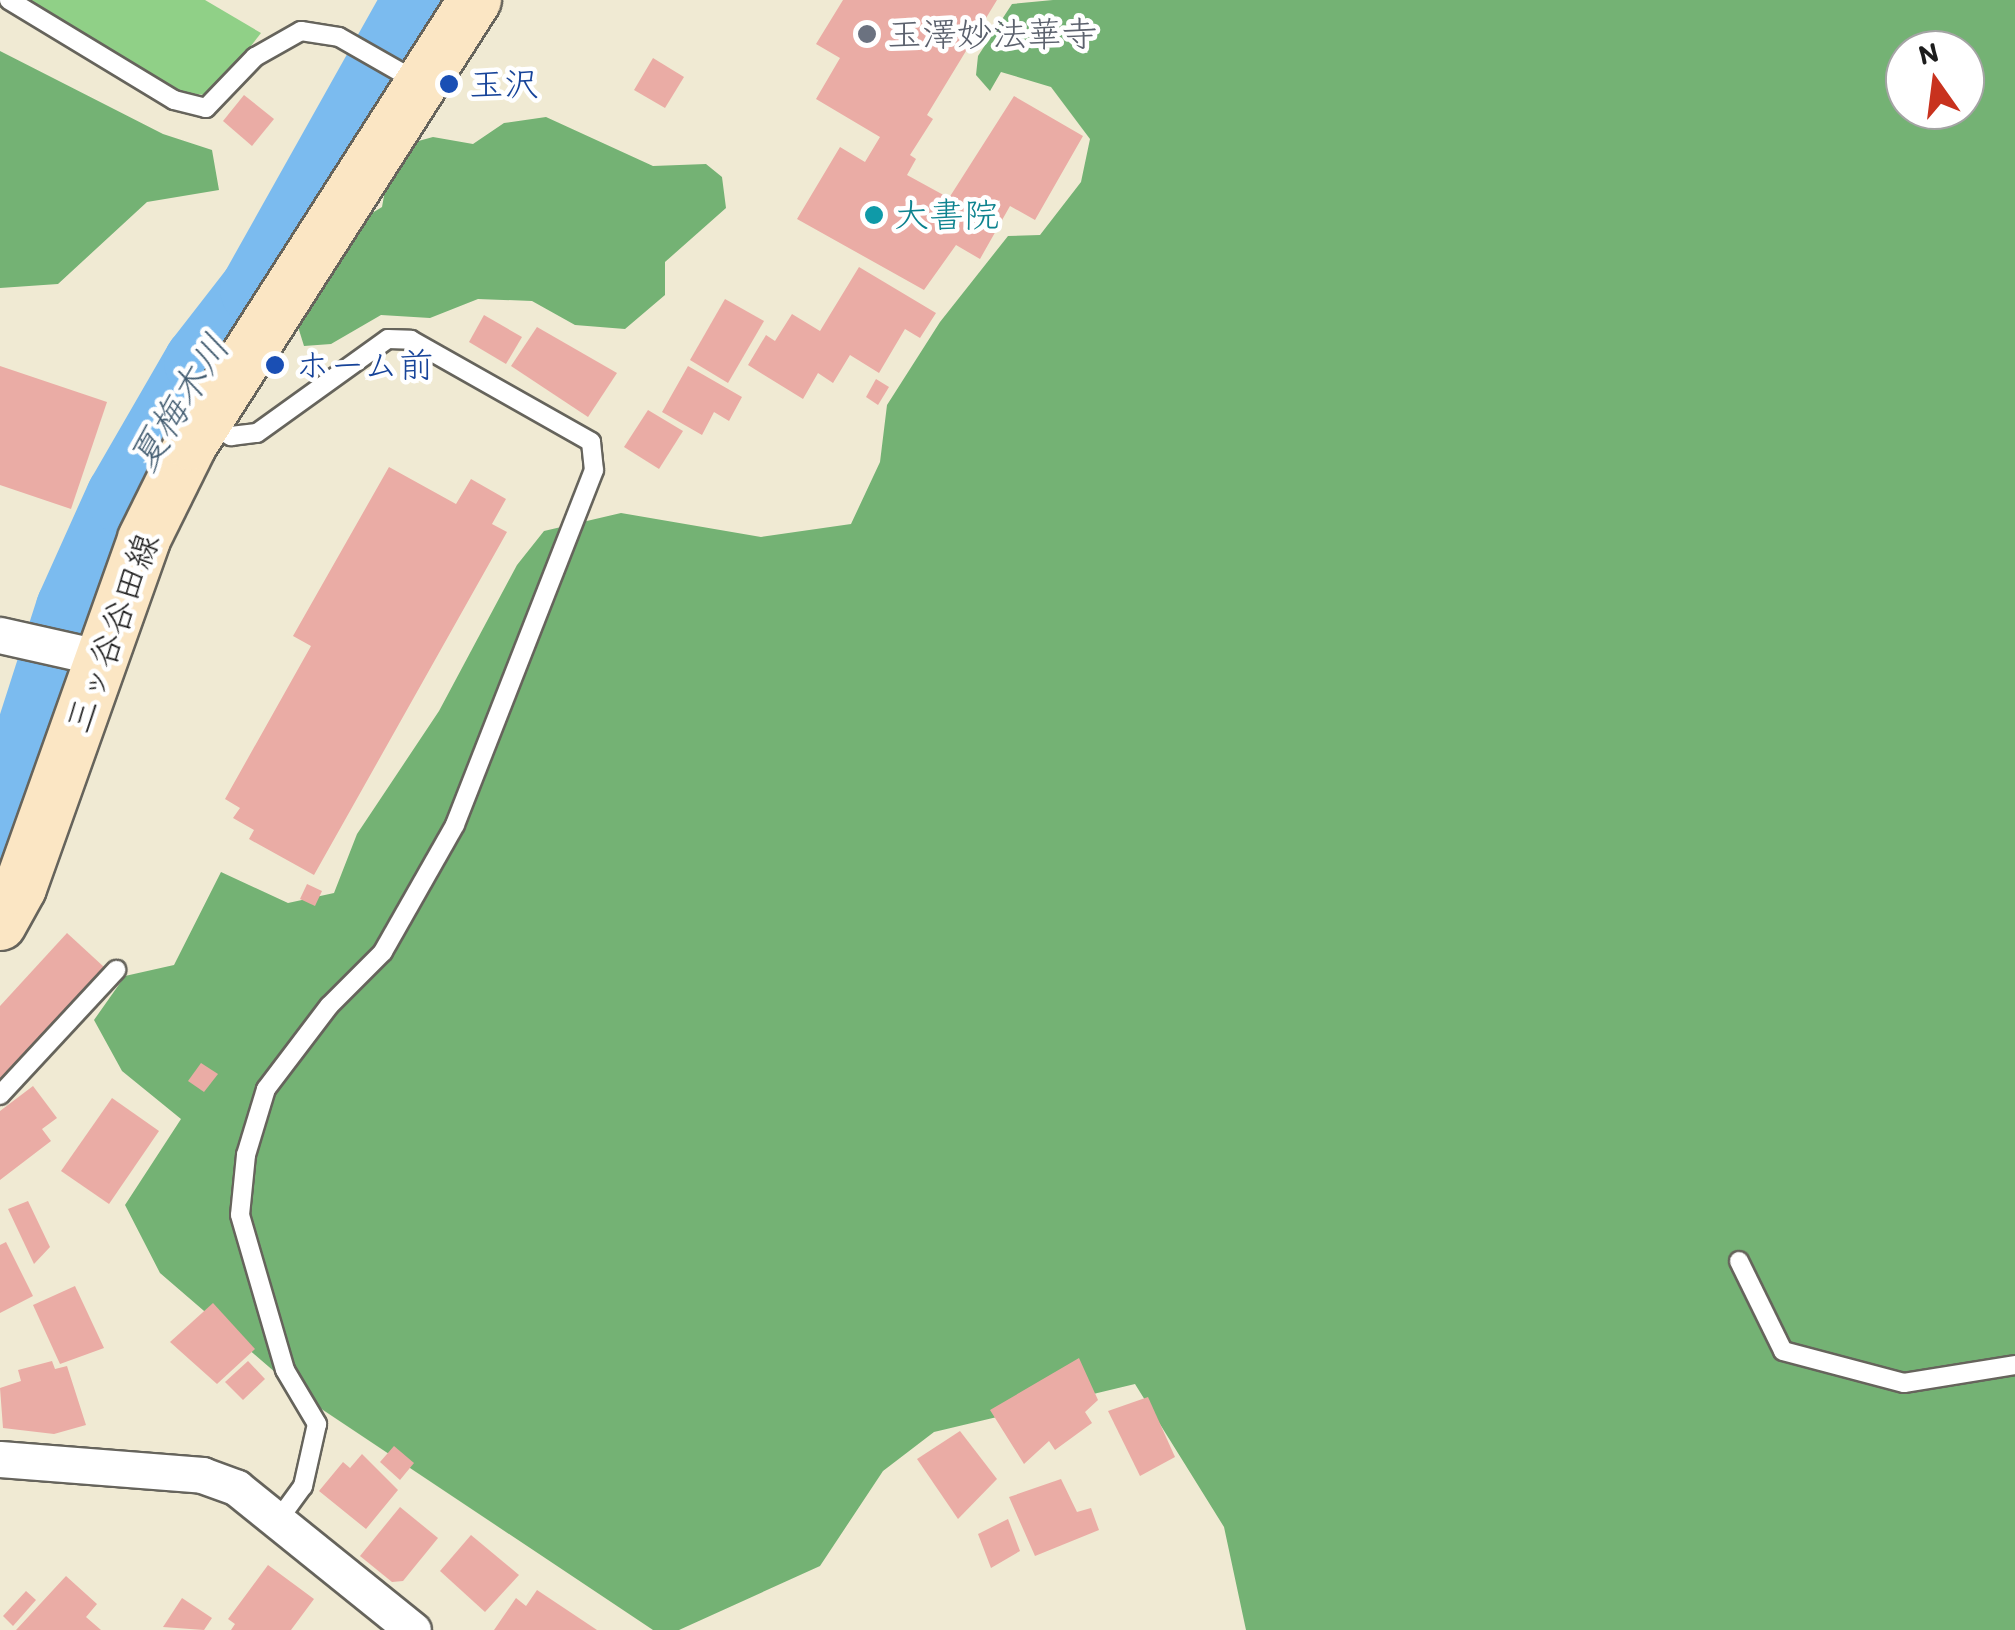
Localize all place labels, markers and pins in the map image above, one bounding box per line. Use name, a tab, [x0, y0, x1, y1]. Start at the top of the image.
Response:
place label: 玉澤妙法華寺	[887, 13, 1097, 55]
marker: 玉澤妙法華寺	[856, 23, 878, 45]
place label: 玉沢	[469, 63, 539, 105]
marker: 玉沢	[438, 73, 460, 95]
place label: 大書院	[894, 194, 999, 236]
marker: 大書院	[863, 204, 885, 226]
place label: ホーム前	[295, 344, 435, 386]
marker: ホーム前	[264, 354, 286, 376]

